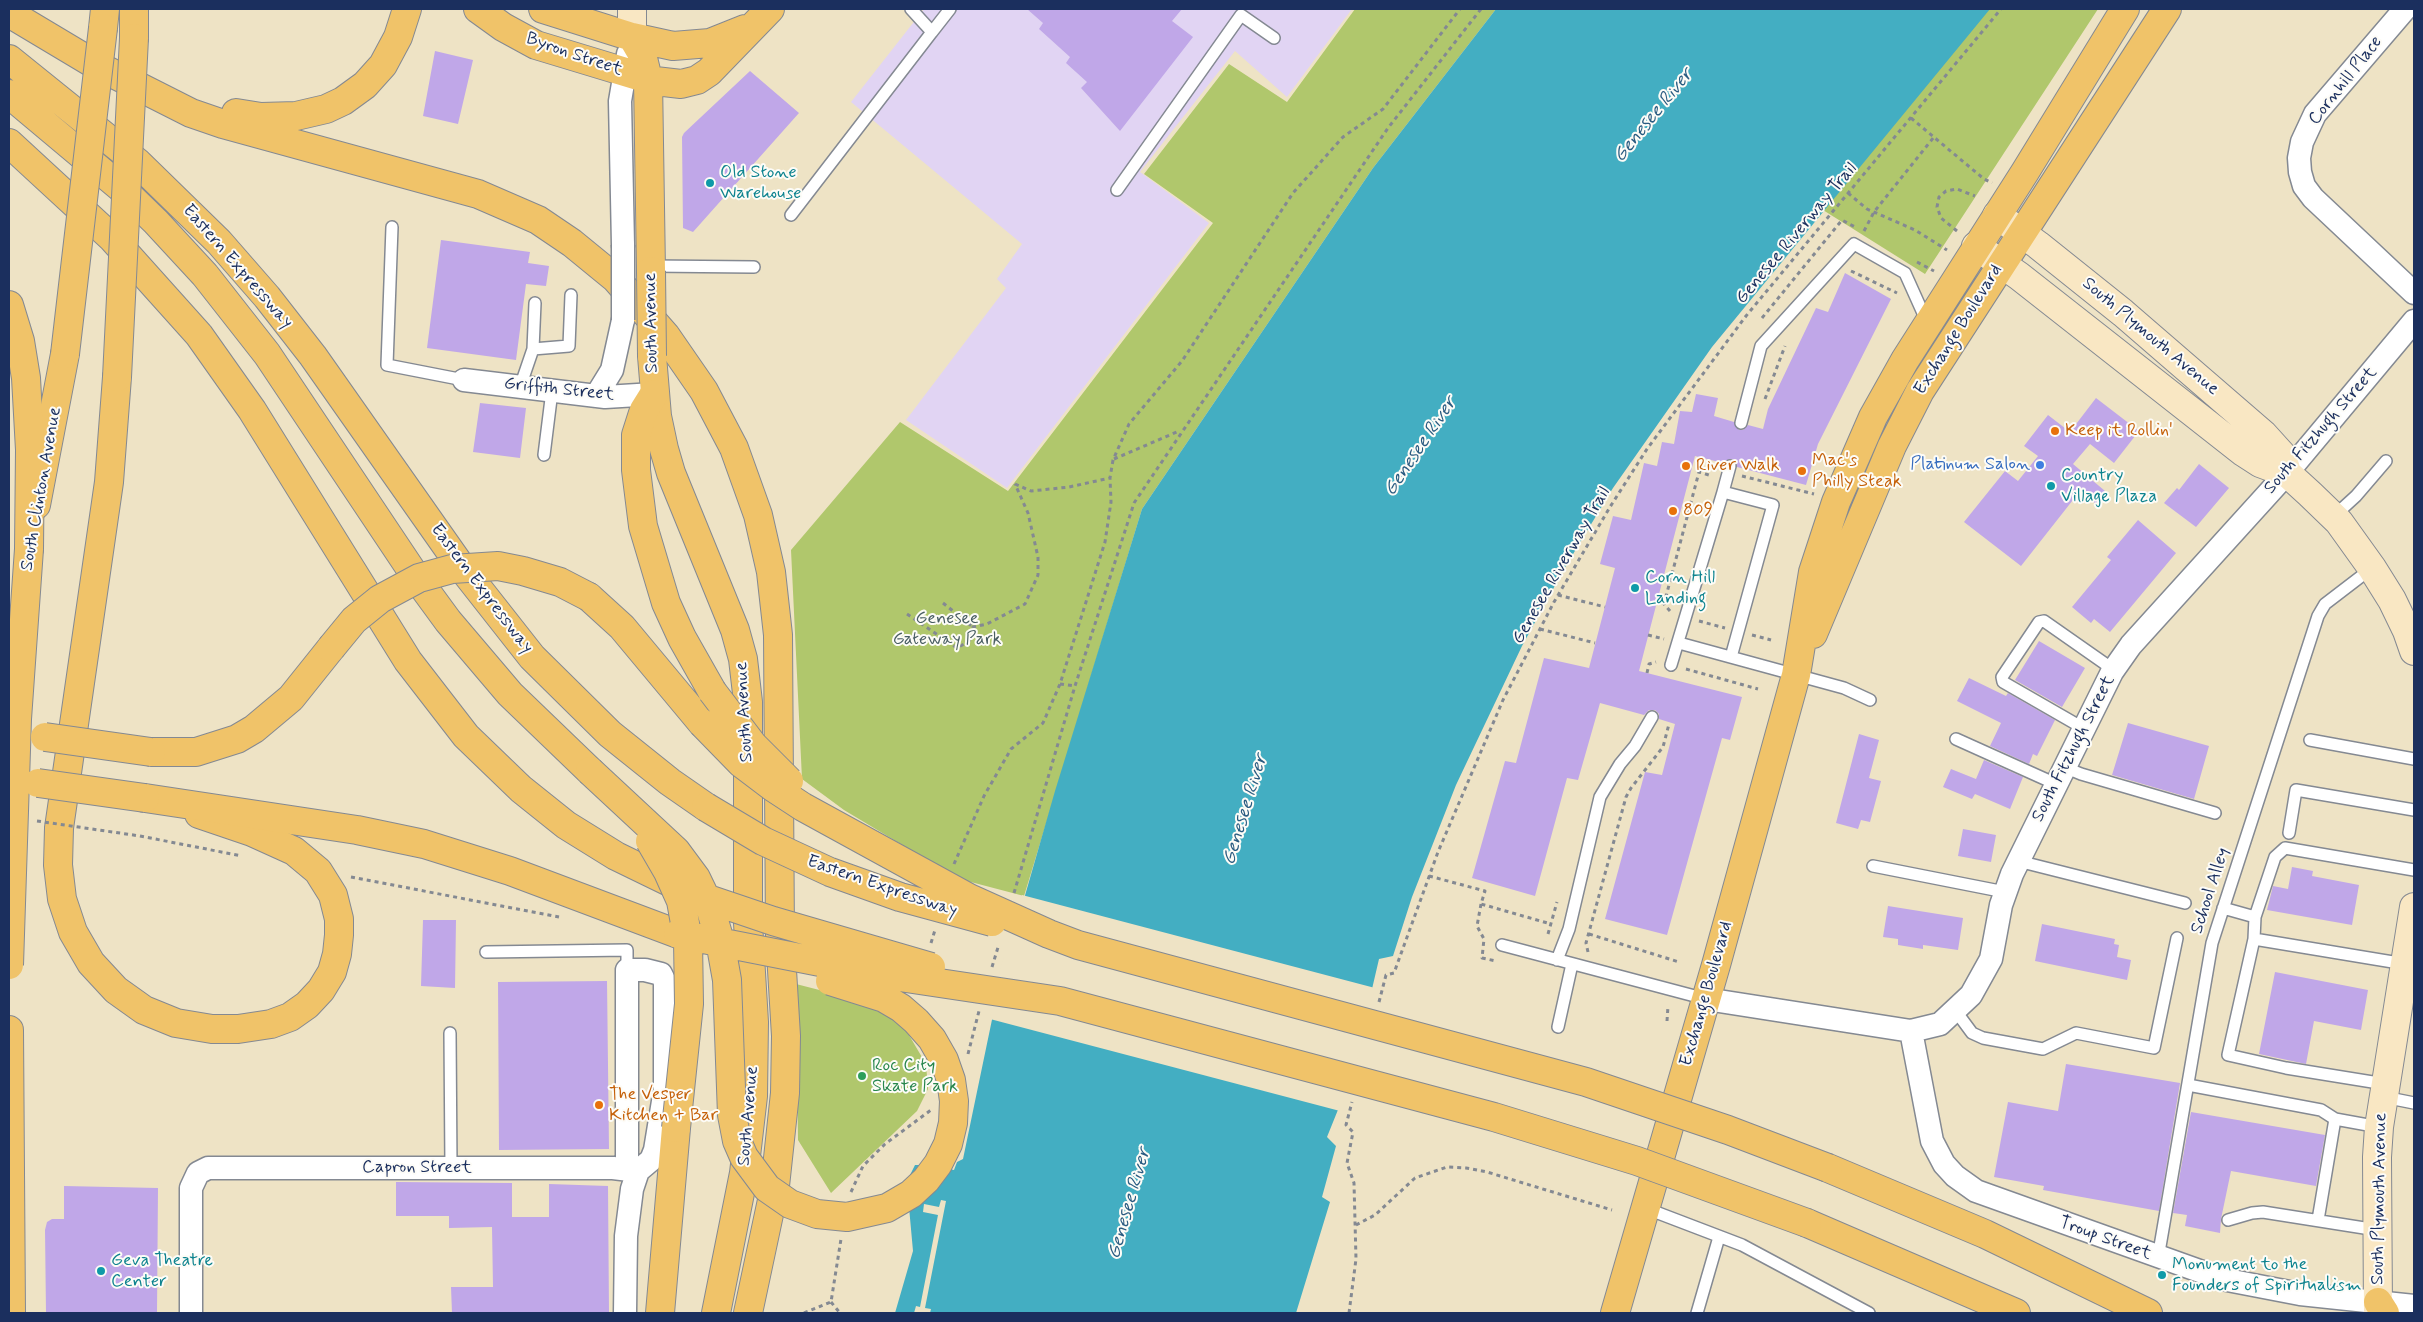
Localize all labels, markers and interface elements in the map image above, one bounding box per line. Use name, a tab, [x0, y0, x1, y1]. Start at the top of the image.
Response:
street label: Byron Street	[523, 28, 625, 82]
street label: Cornhill Place	[2305, 32, 2387, 130]
water label: Genesee River	[1609, 65, 1699, 167]
street label: Genesee Riverway Trail	[1732, 159, 1862, 309]
place label: Old Stone Warehouse	[720, 162, 801, 204]
marker: Old Stone Warehouse	[704, 177, 716, 189]
street label: Eastern Expressway	[177, 201, 297, 333]
street label: Exchange Boulevard	[1910, 261, 2008, 399]
street label: South Avenue	[640, 273, 664, 373]
street label: South Plymouth Avenue	[2077, 273, 2223, 401]
street label: South Fitzhugh Street	[2260, 363, 2382, 499]
street label: Griffith Street	[503, 373, 615, 407]
water label: Genesee River	[1380, 393, 1462, 501]
street label: South Clinton Avenue	[17, 406, 67, 572]
place label: Keep it Rollin'	[2065, 420, 2173, 442]
marker: Keep it Rollin'	[2049, 425, 2061, 437]
place label: Mac's Philly Steak	[1812, 450, 1902, 492]
place label: Platinum Salon	[1910, 454, 2030, 476]
place label: River Walk	[1696, 455, 1780, 477]
marker: Platinum Salon	[2034, 459, 2046, 471]
marker: River Walk	[1680, 460, 1692, 472]
marker: Mac's Philly Steak	[1796, 465, 1808, 477]
place label: Country Village Plaza	[2061, 465, 2157, 508]
marker: Country Village Plaza	[2045, 480, 2057, 492]
street label: Genesee Riverway Trail	[1508, 484, 1616, 648]
place label: 809	[1683, 500, 1713, 522]
marker: 809	[1667, 505, 1679, 517]
street label: Eastern Expressway	[425, 520, 537, 658]
place label: Corn Hill Landing	[1645, 567, 1715, 610]
marker: Corn Hill Landing	[1629, 582, 1641, 594]
park label: Genesee Gateway Park	[893, 608, 1001, 650]
street label: South Avenue	[732, 661, 758, 763]
street label: South Fitzhugh Street	[2028, 672, 2120, 826]
water label: Genesee River	[1218, 752, 1274, 868]
street label: School Alley	[2187, 845, 2235, 937]
street label: Eastern Expressway	[804, 851, 960, 923]
street label: Exchange Boulevard	[1676, 919, 1738, 1069]
place label: Roc City Skate Park	[872, 1055, 958, 1098]
street label: South Avenue	[734, 1065, 764, 1167]
marker: Roc City Skate Park	[856, 1070, 868, 1082]
place label: The Vesper Kitchen + Bar	[609, 1084, 718, 1126]
marker: The Vesper Kitchen + Bar	[593, 1099, 605, 1111]
street label: South Plymouth Avenue	[2368, 1113, 2392, 1285]
water label: Genesee River	[1103, 1146, 1157, 1262]
street label: Capron Street	[362, 1157, 472, 1179]
street label: Troup Street	[2056, 1212, 2154, 1266]
place label: Geva Theatre Center	[111, 1250, 213, 1292]
place label: Monument to the Founders of Spiritualism	[2172, 1254, 2362, 1296]
marker: Geva Theatre Center	[95, 1265, 107, 1277]
marker: Monument to the Founders of Spiritualism	[2156, 1269, 2168, 1281]

